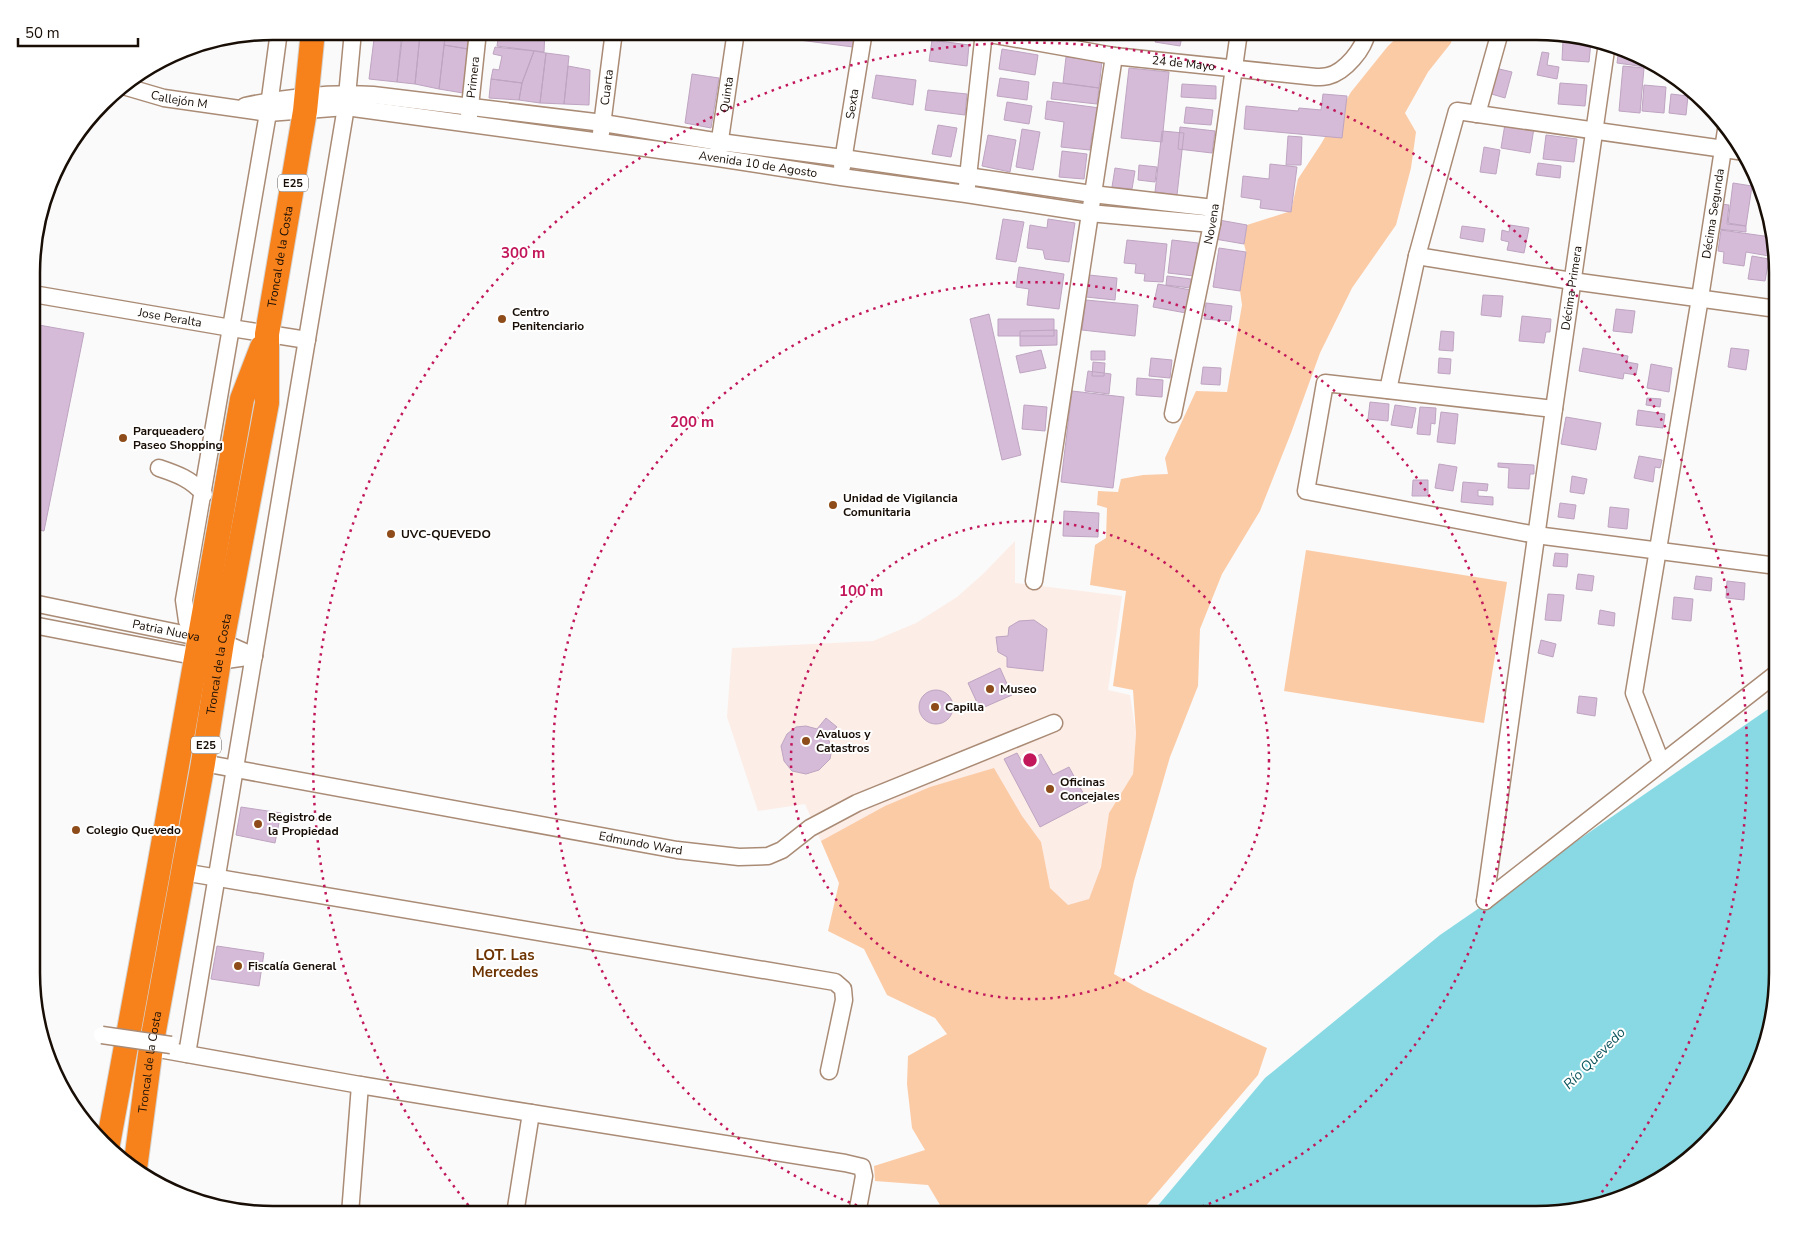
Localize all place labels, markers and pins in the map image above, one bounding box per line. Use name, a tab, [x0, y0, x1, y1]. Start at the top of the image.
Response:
place label: Centro Penitenciario	[512, 304, 584, 334]
marker: Centro Penitenciario	[496, 313, 508, 325]
place label: Parqueadero Paseo Shopping	[133, 423, 223, 453]
marker: Parqueadero Paseo Shopping	[117, 432, 129, 444]
place label: Unidad de Vigilancia Comunitaria	[843, 490, 958, 520]
marker: Unidad de Vigilancia Comunitaria	[827, 499, 839, 511]
place label: UVC-QUEVEDO	[401, 526, 491, 542]
marker: UVC-QUEVEDO	[385, 528, 397, 540]
place label: Museo	[1000, 681, 1037, 697]
marker: Museo	[984, 683, 996, 695]
place label: Capilla	[945, 699, 984, 715]
marker: Capilla	[929, 701, 941, 713]
place label: Avaluos y Catastros	[816, 726, 871, 756]
marker: Avaluos y Catastros	[800, 735, 812, 747]
centre of rings	[1021, 751, 1039, 769]
place label: Oficinas Concejales	[1060, 774, 1120, 804]
marker: Oficinas Concejales	[1044, 783, 1056, 795]
place label: Registro de la Propiedad	[268, 809, 339, 839]
marker: Registro de la Propiedad	[252, 818, 264, 830]
place label: Colegio Quevedo	[86, 822, 181, 838]
marker: Colegio Quevedo	[70, 824, 82, 836]
place label: Fiscalía General	[248, 958, 337, 974]
marker: Fiscalía General	[232, 960, 244, 972]

